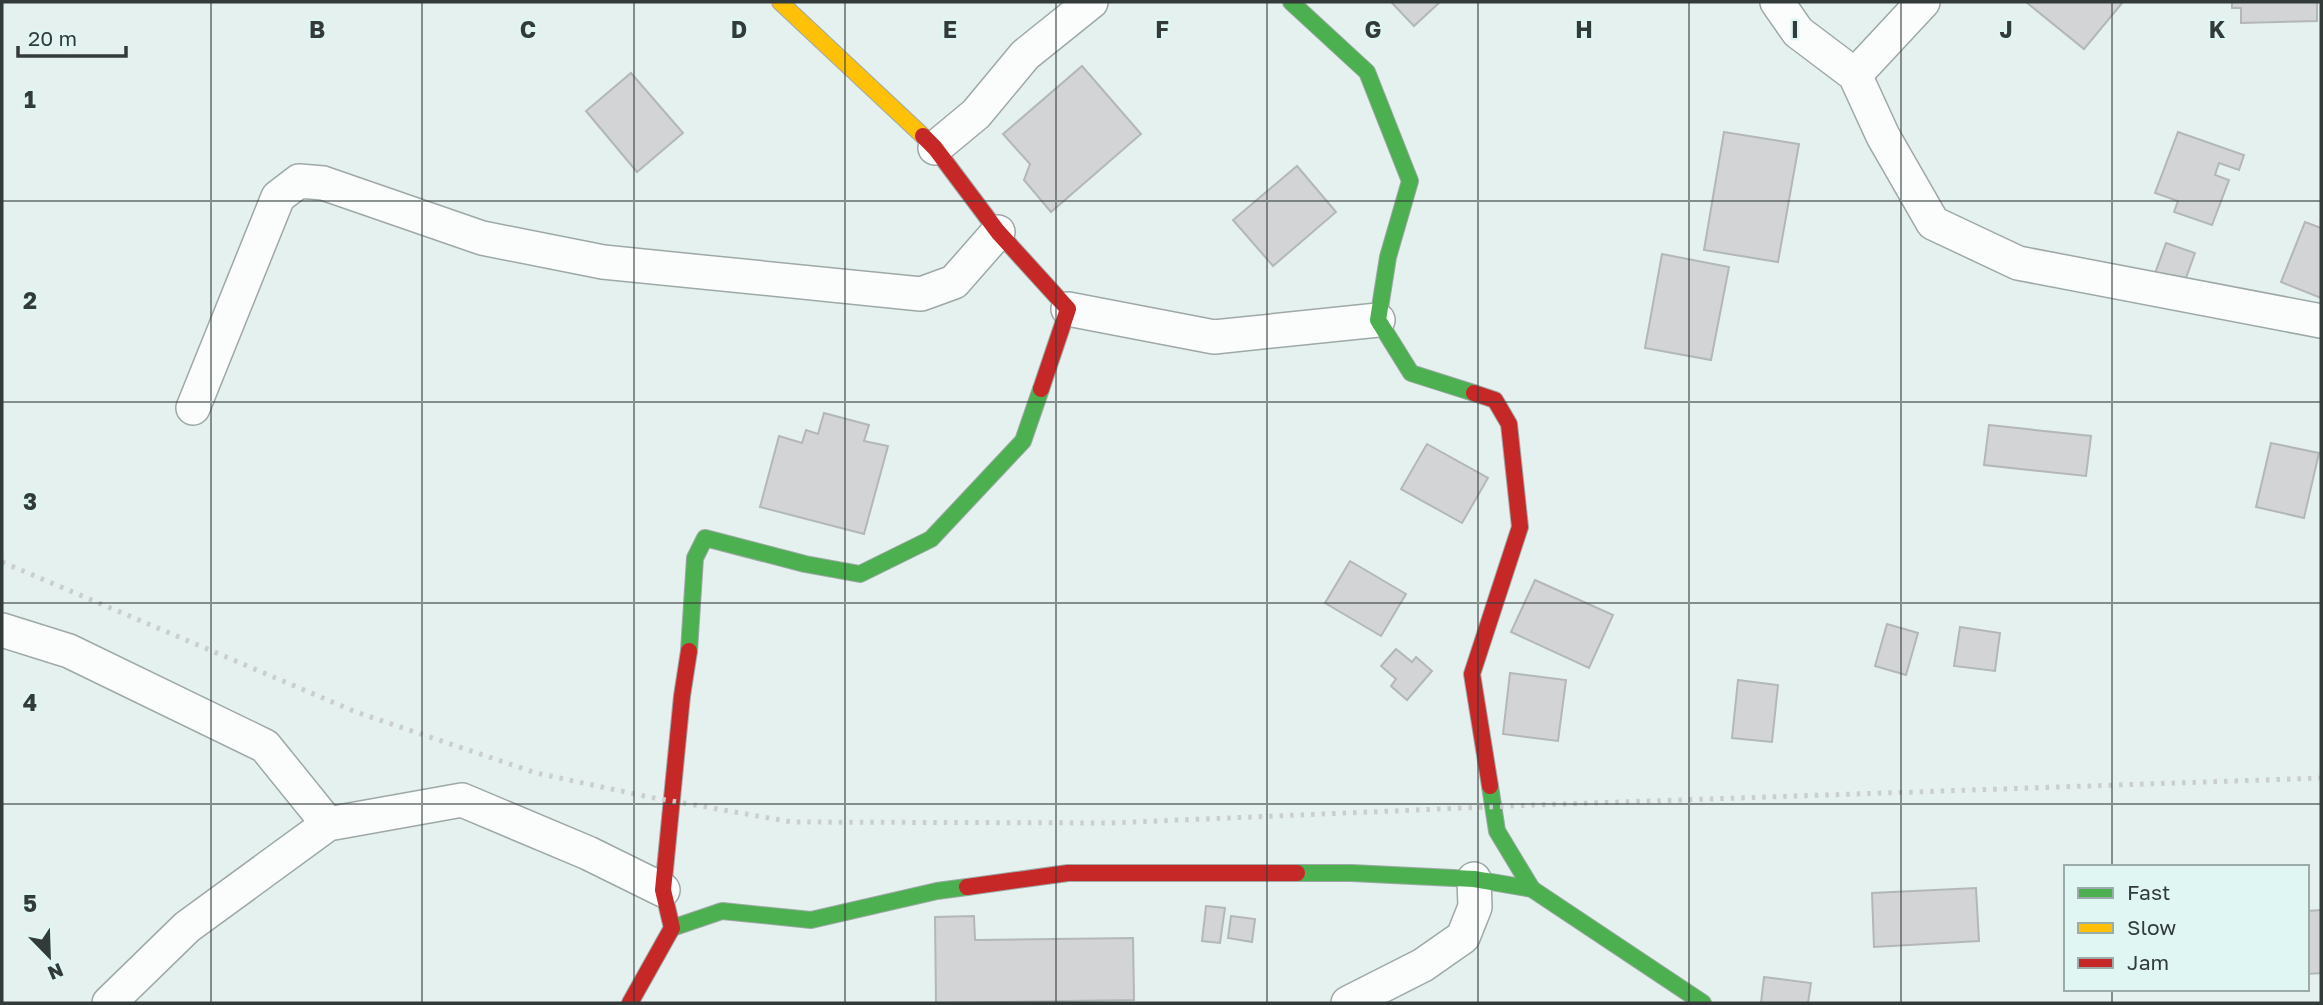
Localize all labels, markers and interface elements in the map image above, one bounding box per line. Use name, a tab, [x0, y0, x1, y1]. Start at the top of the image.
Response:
scale bar	[18, 14, 126, 58]
text: B	[309, 15, 325, 43]
text: C	[520, 15, 536, 43]
text: D	[731, 15, 747, 43]
text: E	[943, 15, 957, 43]
text: F	[1155, 15, 1169, 43]
text: G	[1365, 15, 1381, 43]
text: H	[1575, 15, 1593, 43]
text: I	[1791, 15, 1799, 43]
text: J	[1999, 15, 2013, 43]
text: K	[2209, 15, 2226, 43]
text: 20 m	[28, 25, 77, 51]
text: 1	[24, 85, 36, 113]
text: 2	[23, 286, 37, 314]
text: 3	[23, 487, 37, 515]
text: 4	[23, 688, 37, 716]
legend	[2064, 865, 2309, 991]
text: Fast	[2127, 879, 2170, 905]
text: 5	[23, 889, 37, 917]
text: Slow	[2127, 914, 2176, 940]
north arrow	[14, 921, 84, 991]
text: Jam	[2127, 949, 2169, 975]
text: N	[45, 959, 67, 986]

